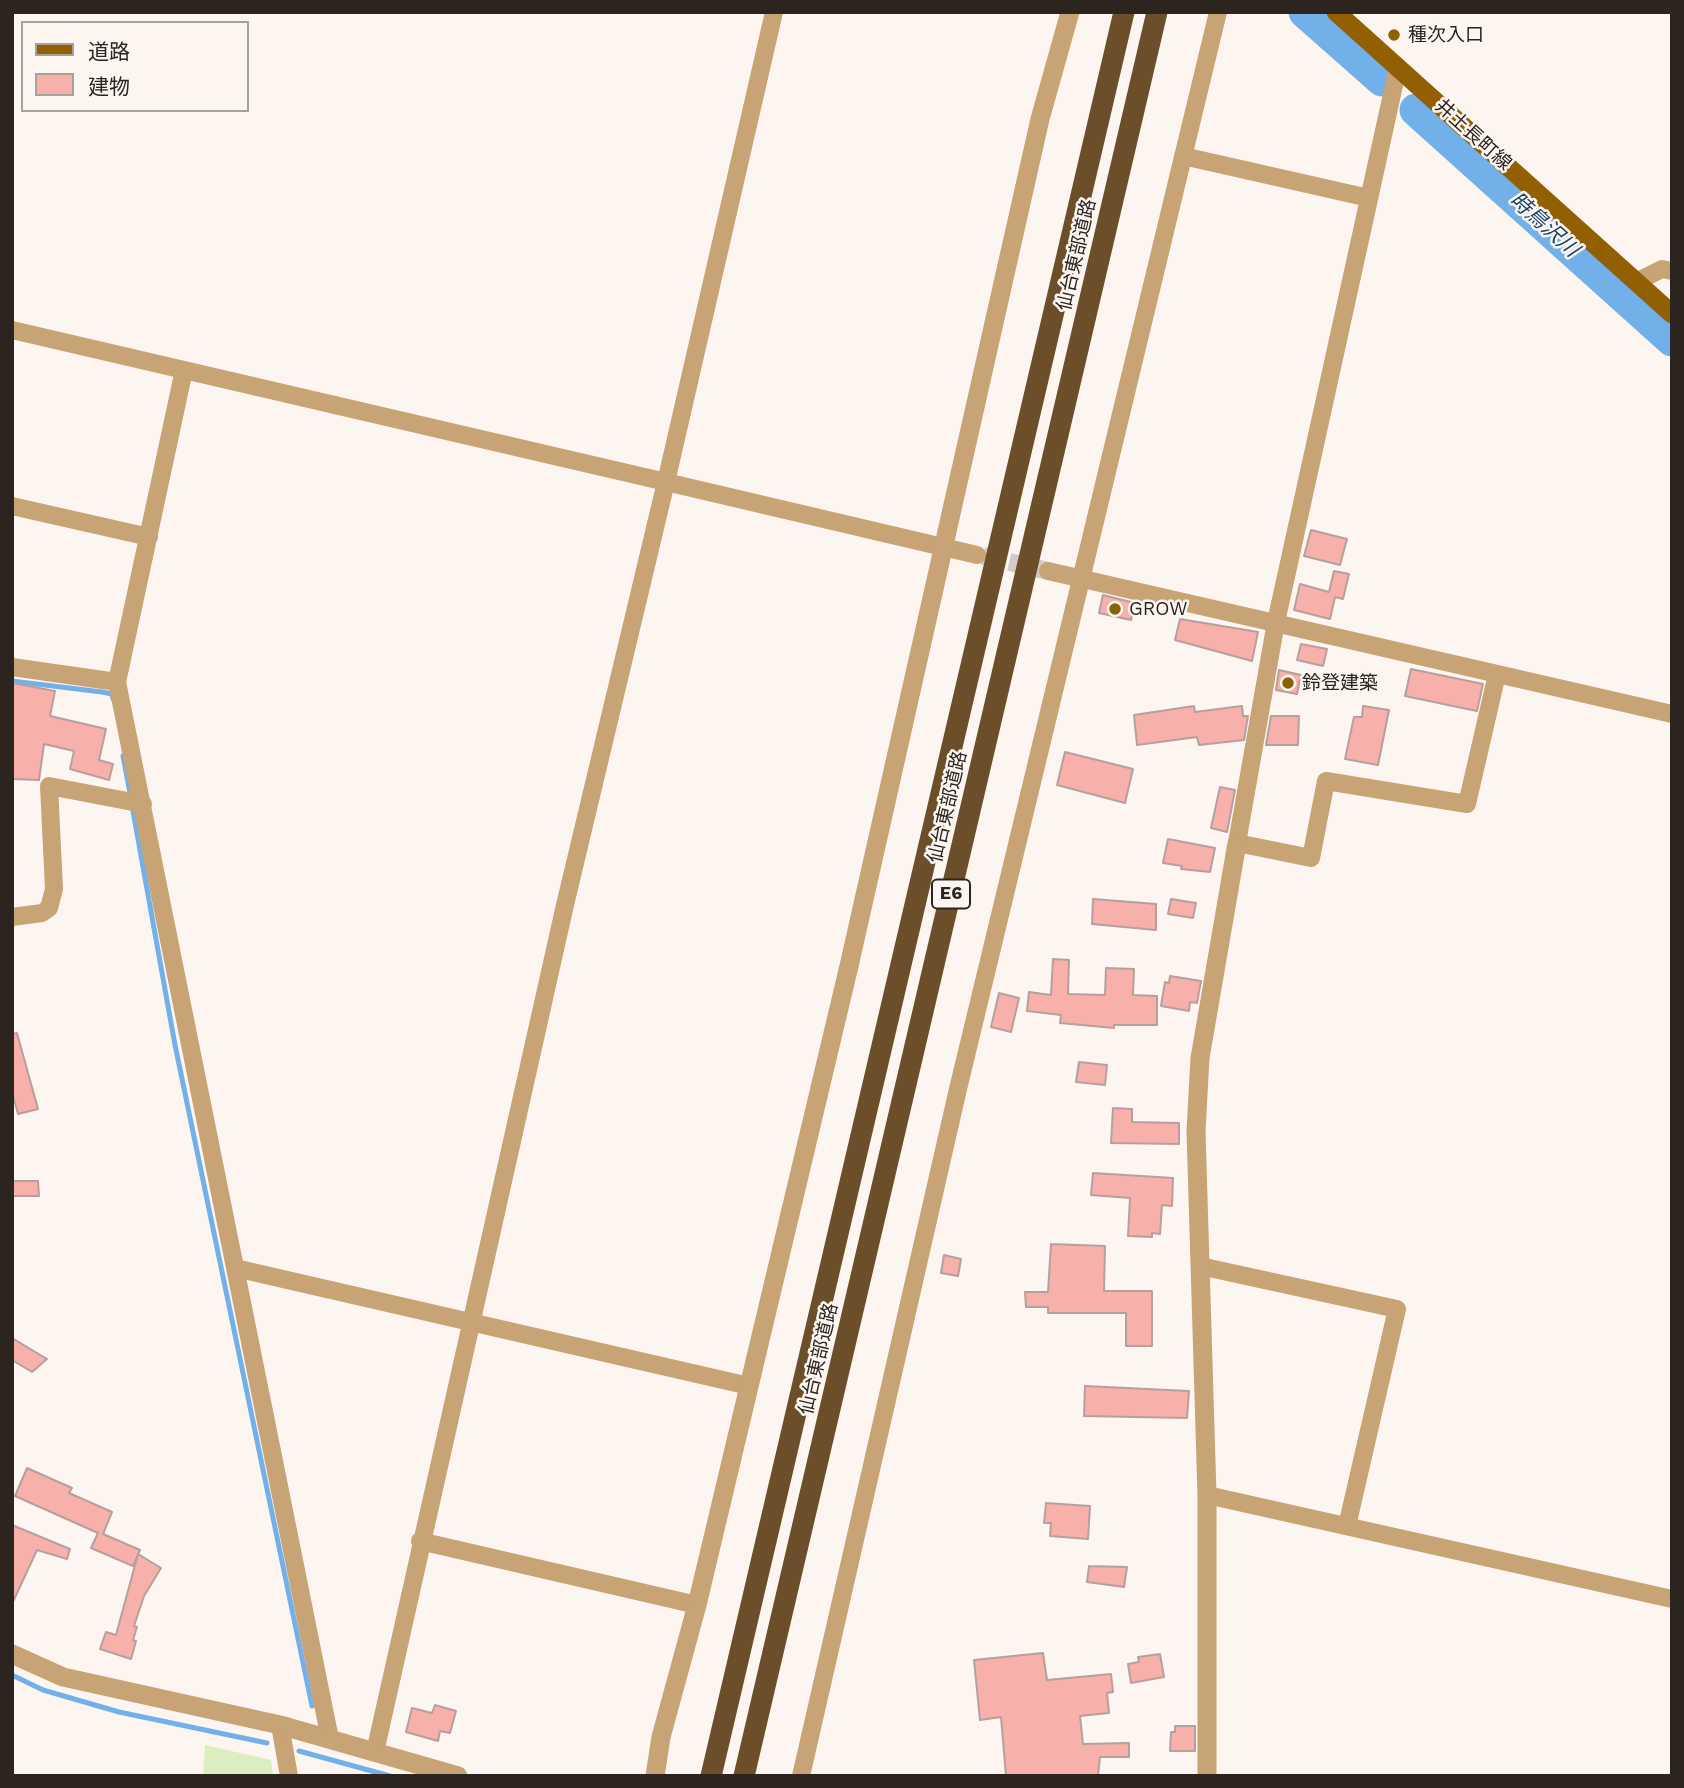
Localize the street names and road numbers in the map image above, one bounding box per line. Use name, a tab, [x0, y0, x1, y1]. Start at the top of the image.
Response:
street label: 井土長町線	[1430, 95, 1516, 175]
street label: 仙台東部道路	[1053, 197, 1101, 313]
street label: 仙台東部道路	[924, 749, 972, 865]
road number: E6	[932, 880, 970, 908]
street label: 仙台東部道路	[795, 1301, 843, 1417]

